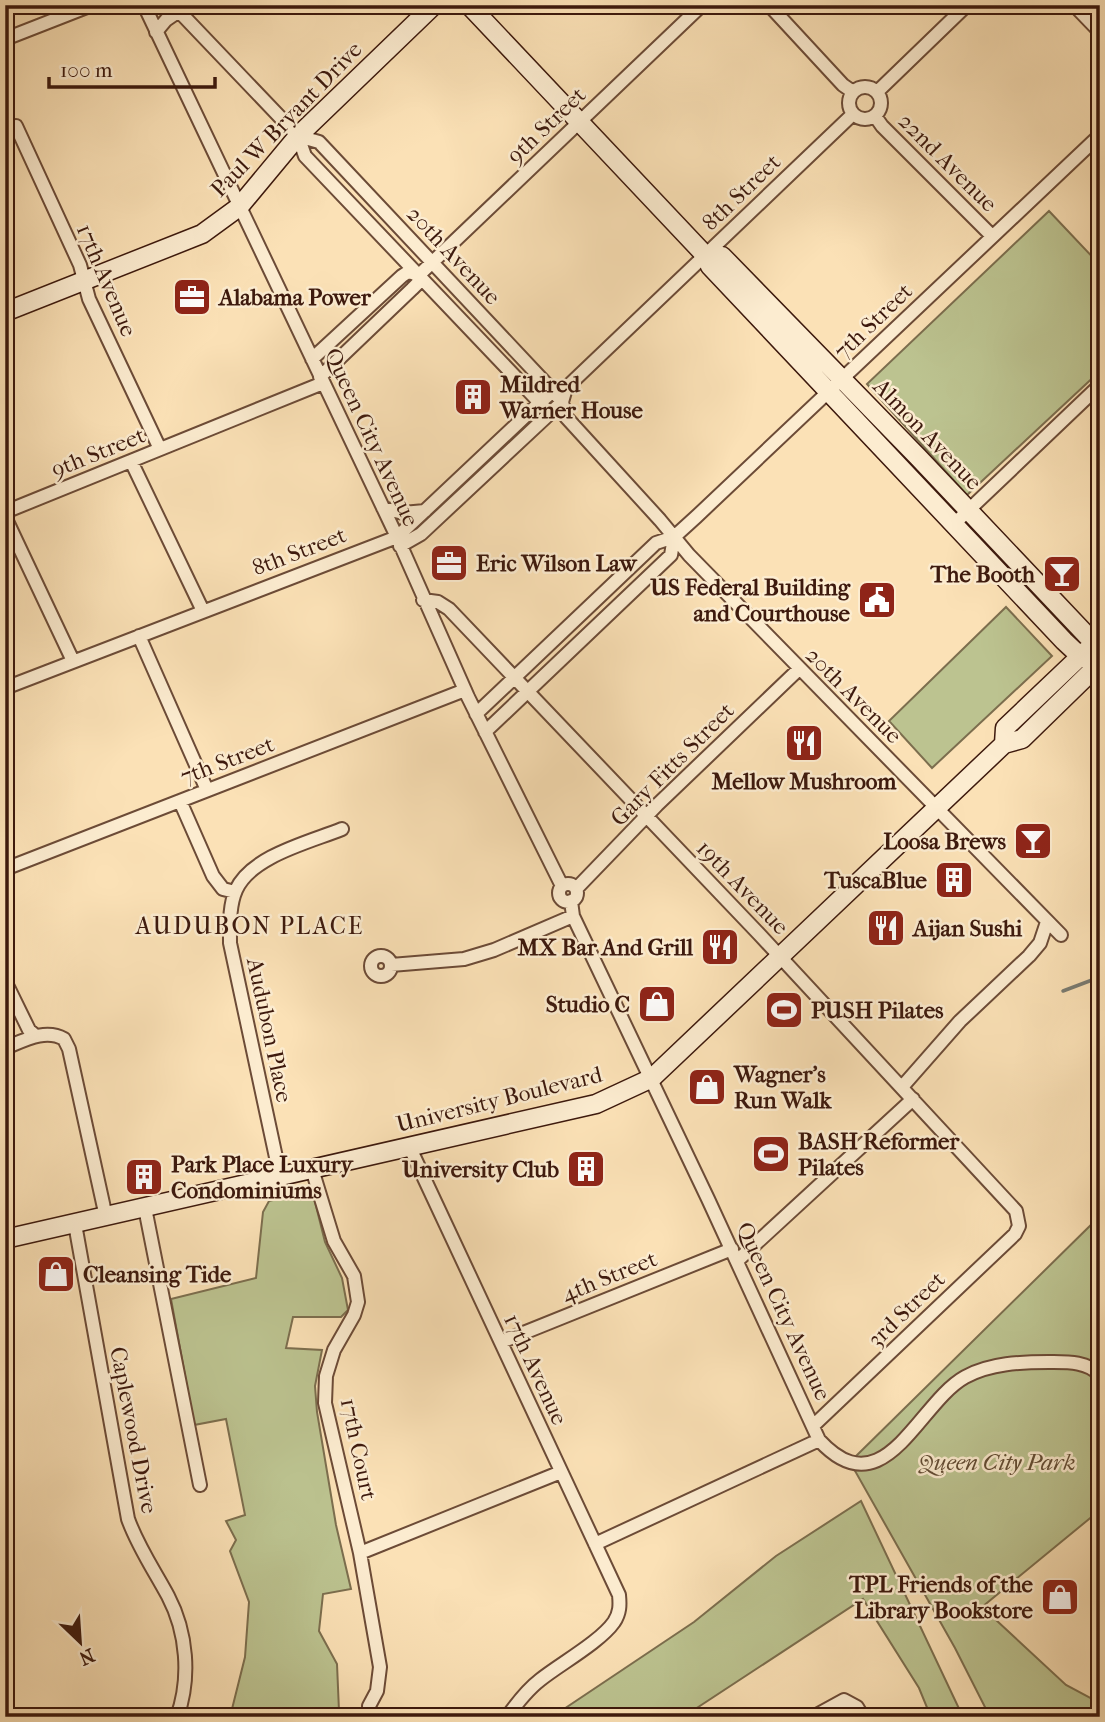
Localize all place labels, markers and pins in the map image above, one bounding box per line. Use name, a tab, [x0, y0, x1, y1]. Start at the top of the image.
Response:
office icon: Alabama Power	[171, 276, 213, 318]
place label: Alabama Power	[217, 284, 372, 311]
place label: Mildred Warner House	[499, 371, 644, 424]
building icon: Mildred Warner House	[452, 376, 494, 418]
office icon: Eric Wilson Law	[428, 542, 470, 584]
place label: Eric Wilson Law	[476, 550, 639, 577]
bar icon: The Booth	[1041, 553, 1083, 595]
place label: The Booth	[930, 561, 1036, 588]
place label: US Federal Building and Courthouse	[649, 574, 851, 627]
public building icon: US Federal Building and Courthouse	[856, 579, 898, 621]
restaurant icon: Mellow Mushroom	[783, 722, 825, 764]
place label: Mellow Mushroom	[712, 768, 897, 795]
bar icon: Loosa Brews	[1012, 820, 1054, 862]
place label: Loosa Brews	[883, 828, 1006, 855]
building icon: TuscaBlue	[933, 859, 975, 901]
place label: TuscaBlue	[823, 867, 928, 894]
restaurant icon: Aijan Sushi	[865, 907, 907, 949]
place label: Aijan Sushi	[911, 915, 1023, 942]
restaurant icon: MX Bar And Grill	[699, 926, 741, 968]
place label: MX Bar And Grill	[518, 934, 694, 961]
shop icon: Studio C	[636, 983, 678, 1025]
sports icon: PUSH Pilates	[763, 989, 805, 1031]
place label: Studio C	[546, 991, 630, 1018]
place label: PUSH Pilates	[811, 997, 944, 1024]
place label: Wagner's Run Walk	[733, 1061, 833, 1114]
shop icon: Wagner's Run Walk	[686, 1066, 728, 1108]
place label: BASH Reformer Pilates	[798, 1128, 960, 1181]
sports icon: BASH Reformer Pilates	[750, 1133, 792, 1175]
building icon: University Club	[565, 1148, 607, 1190]
place label: Park Place Luxury Condominiums	[171, 1151, 355, 1204]
building icon: Park Place Luxury Condominiums	[123, 1156, 165, 1198]
place label: University Club	[401, 1156, 559, 1183]
shop icon: Cleansing Tide	[35, 1253, 77, 1295]
place label: Cleansing Tide	[83, 1261, 232, 1288]
place label: TPL Friends of the Library Bookstore	[848, 1571, 1034, 1624]
shop icon: TPL Friends of the Library Bookstore	[1039, 1576, 1081, 1618]

